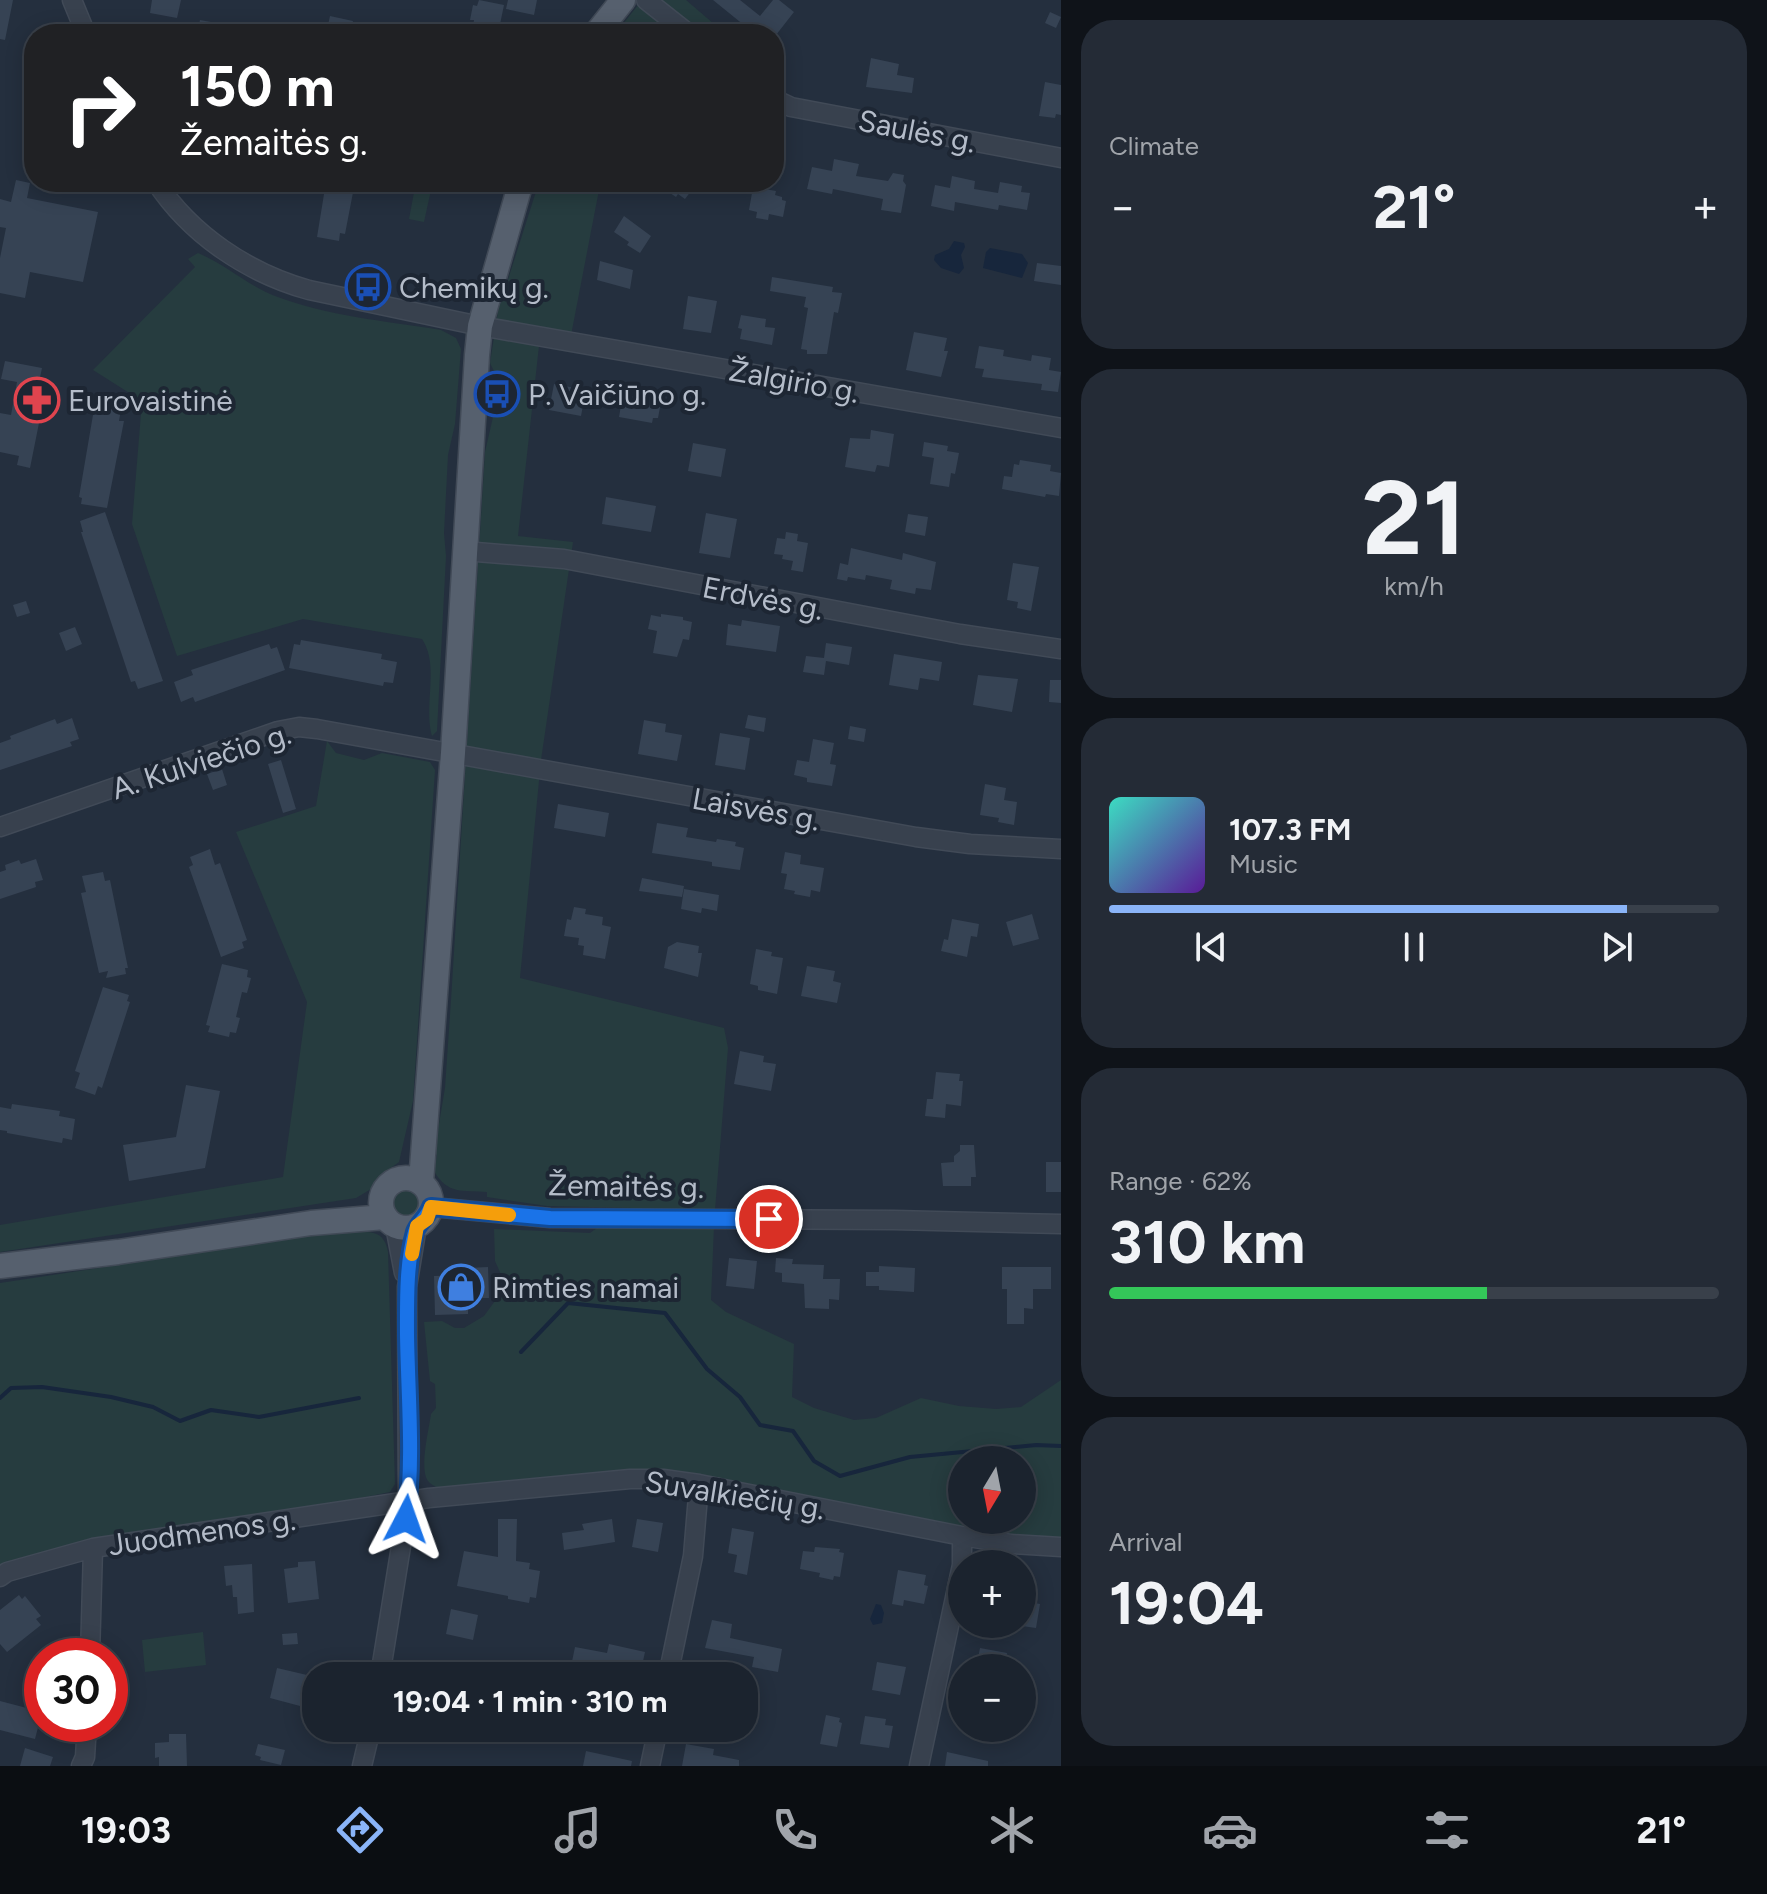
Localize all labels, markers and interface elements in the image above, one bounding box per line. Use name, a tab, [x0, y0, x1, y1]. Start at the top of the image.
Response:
text: 150 m	[180, 53, 335, 120]
icon: right	[48, 56, 152, 160]
street label: Saulės g.	[855, 102, 979, 160]
text: Žemaitės g.	[180, 121, 368, 164]
text: Climate	[1109, 130, 1199, 162]
text: 21°	[1373, 171, 1455, 243]
text: −	[1109, 180, 1136, 233]
text: +	[1692, 180, 1719, 233]
bus stop icon: Chemikų g.	[344, 263, 392, 311]
place label: Chemikų g.	[399, 269, 549, 306]
street label: Žalgirio g.	[726, 351, 862, 411]
bus stop icon: P. Vaičiūno g.	[473, 370, 521, 418]
pharmacy icon: Eurovaistinė	[13, 376, 61, 424]
place label: P. Vaičiūno g.	[528, 376, 706, 413]
place label: Eurovaistinė	[68, 382, 233, 419]
text: 21	[1362, 455, 1466, 580]
street label: Erdvės g.	[699, 568, 827, 628]
text: km/h	[1384, 570, 1444, 602]
street label: A. Kulviečio g.	[107, 715, 295, 807]
street label: Laisvės g.	[689, 780, 823, 838]
text: 107.3 FM	[1229, 811, 1351, 848]
text: Music	[1229, 848, 1298, 880]
icon: previous	[1189, 925, 1233, 969]
icon: pause	[1392, 925, 1436, 969]
icon: next	[1595, 925, 1639, 969]
text: Range · 62%	[1109, 1165, 1252, 1197]
street label: Žemaitės g.	[548, 1166, 704, 1206]
pin	[735, 1185, 803, 1253]
icon: arrive	[747, 1197, 791, 1241]
text: 310 km	[1109, 1206, 1305, 1278]
shop icon: Rimties namai	[437, 1263, 485, 1311]
place label: Rimties namai	[492, 1269, 679, 1306]
north arrow	[948, 1446, 1036, 1534]
map controls	[948, 1446, 1036, 1742]
street label: Suvalkiečių g.	[643, 1463, 827, 1527]
position arrow	[364, 1477, 448, 1561]
street label: Juodmenos g.	[106, 1501, 298, 1563]
text: Arrival	[1109, 1526, 1182, 1558]
button: +	[948, 1550, 1036, 1638]
text: 19:04	[1109, 1567, 1264, 1639]
speed limit sign: 30	[24, 1638, 128, 1742]
button: −	[948, 1654, 1036, 1742]
text: 19:04 · 1 min · 310 m	[393, 1683, 667, 1720]
icon: directions	[332, 1802, 388, 1858]
icon: music	[550, 1802, 606, 1858]
icon: phone	[767, 1802, 823, 1858]
icon: climate	[984, 1802, 1040, 1858]
icon: car	[1202, 1802, 1258, 1858]
icon: filters	[1419, 1802, 1475, 1858]
text: 19:03	[81, 1809, 171, 1852]
text: 21°	[1637, 1809, 1686, 1852]

